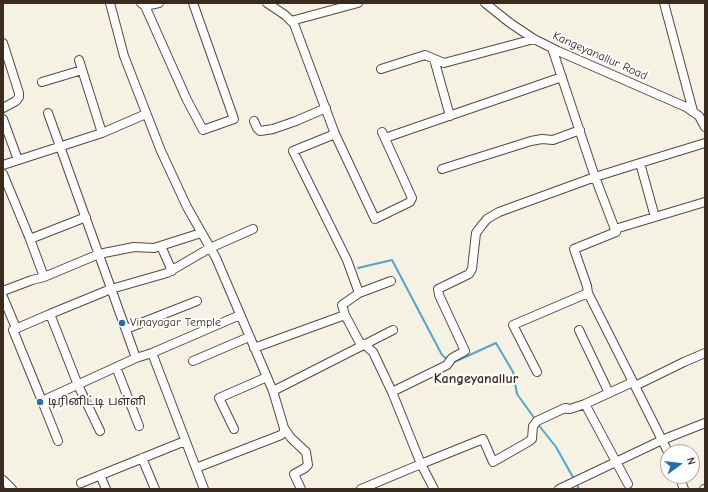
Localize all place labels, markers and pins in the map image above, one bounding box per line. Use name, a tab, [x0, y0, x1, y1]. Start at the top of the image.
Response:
place label: Vinayagar Temple	[130, 316, 221, 330]
marker: Vinayagar Temple	[117, 318, 127, 328]
place label: டிரினிட்டி பள்ளி	[48, 395, 146, 409]
marker: டிரினிட்டி பள்ளி	[35, 397, 45, 407]

